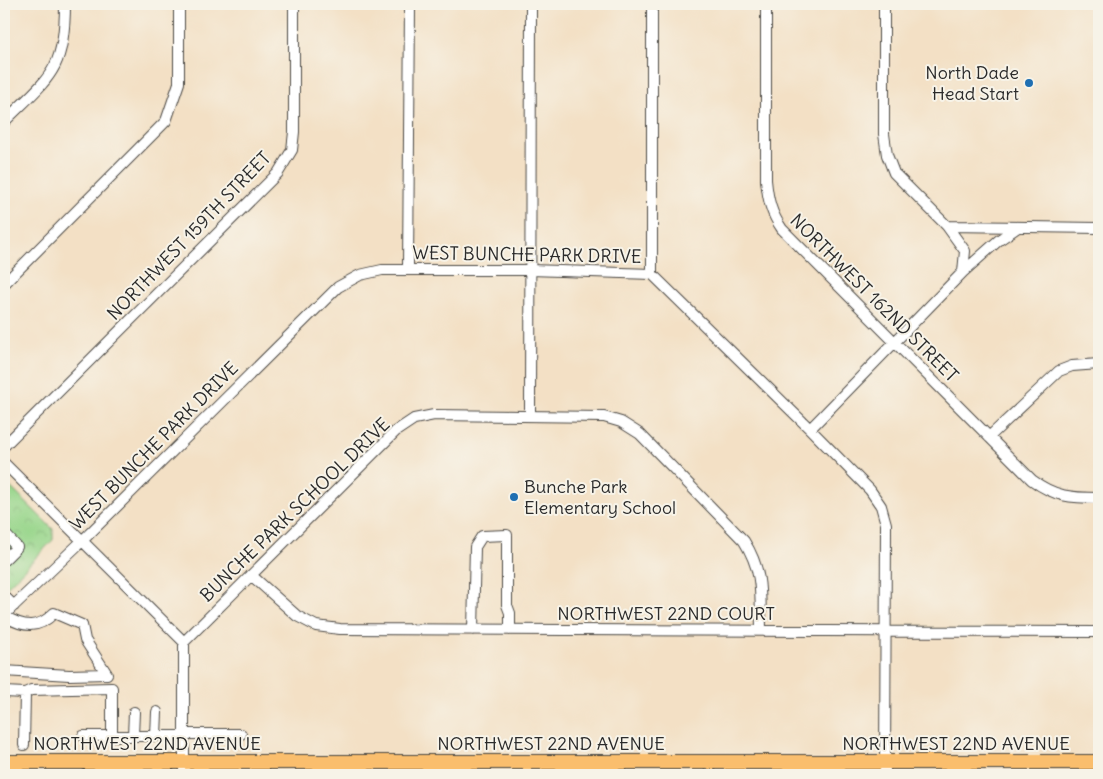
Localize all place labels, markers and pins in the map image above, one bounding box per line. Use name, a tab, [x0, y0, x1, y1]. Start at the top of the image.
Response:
place label: North Dade Head Start	[925, 61, 1019, 105]
marker: North Dade Head Start	[1023, 77, 1035, 89]
place label: Bunche Park Elementary School	[524, 475, 676, 519]
marker: Bunche Park Elementary School	[508, 491, 520, 503]

